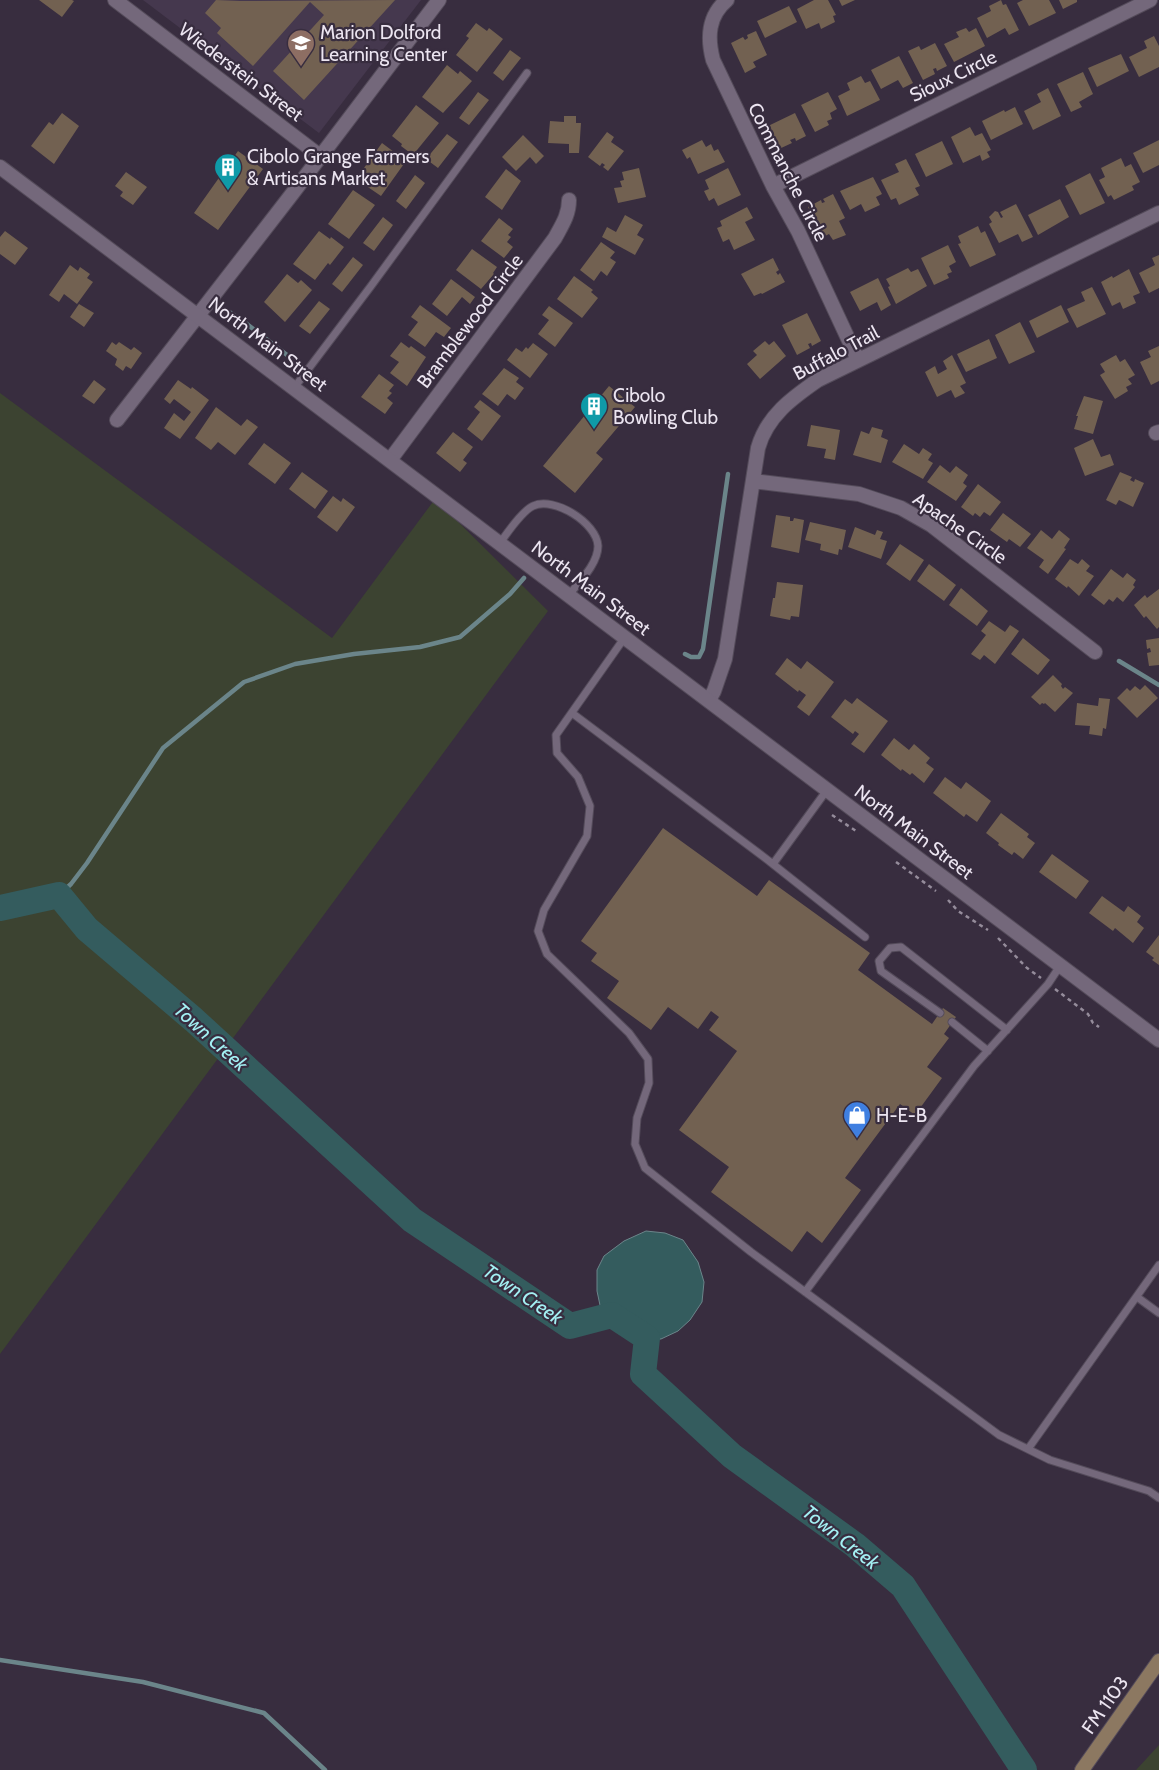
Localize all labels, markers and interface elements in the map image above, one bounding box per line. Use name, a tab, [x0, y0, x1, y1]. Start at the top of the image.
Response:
street label: Wiederstein Street	[174, 18, 308, 127]
place label: Marion Dolford Learning Center	[320, 21, 447, 66]
school or university icon: Marion Dolford Learning Center	[286, 28, 316, 67]
street label: Sioux Circle	[906, 45, 1000, 107]
street label: Commanche Circle	[743, 99, 833, 245]
place label: Cibolo Grange Farmers & Artisans Market	[247, 145, 430, 190]
building icon: Cibolo Grange Farmers & Artisans Market	[213, 152, 243, 191]
street label: Bramblewood Circle	[412, 249, 528, 393]
street label: North Main Street	[204, 292, 332, 396]
street label: Buffalo Trail	[789, 321, 883, 385]
place label: Cibolo Bowling Club	[613, 384, 718, 429]
building icon: Cibolo Bowling Club	[579, 391, 609, 430]
street label: Apache Circle	[909, 487, 1012, 569]
street label: North Main Street	[527, 536, 655, 640]
street label: North Main Street	[850, 780, 978, 884]
water label: Town Creek	[169, 998, 254, 1077]
shop icon: H-E-B	[842, 1100, 872, 1139]
place label: H-E-B	[876, 1104, 927, 1127]
water label: Town Creek	[479, 1259, 569, 1330]
water label: Town Creek	[798, 1500, 885, 1575]
street label: FM 1103	[1077, 1672, 1133, 1738]

